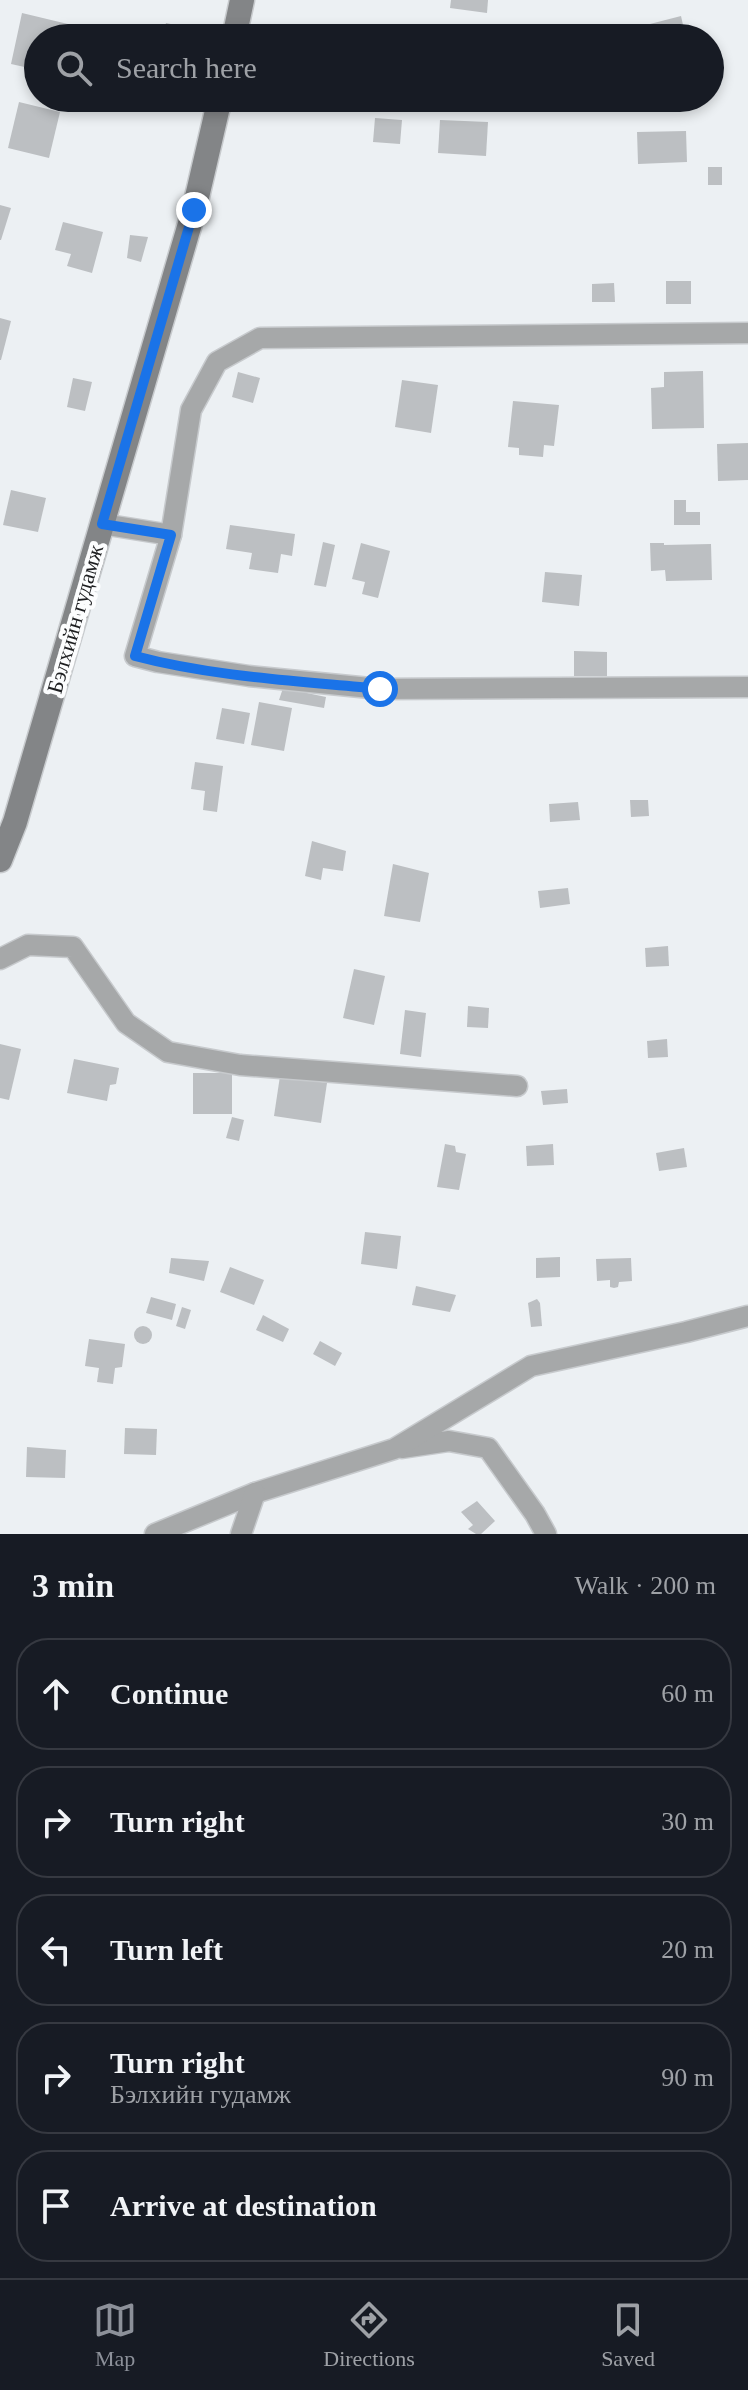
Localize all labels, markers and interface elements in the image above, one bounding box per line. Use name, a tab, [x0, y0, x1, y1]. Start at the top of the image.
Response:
search box	[24, 24, 724, 112]
icon: search	[52, 46, 96, 90]
text: Search here	[116, 51, 257, 84]
route end	[176, 192, 212, 228]
street label: Бэлхийн гудамж	[42, 541, 108, 696]
route start	[362, 671, 398, 707]
text: 3 min	[32, 1567, 114, 1604]
text: Walk · 200 m	[574, 1571, 716, 1600]
icon: ahead	[34, 1672, 78, 1716]
text: Continue	[110, 1677, 228, 1710]
text: 60 m	[661, 1679, 714, 1708]
icon: right	[34, 1800, 78, 1844]
text: Turn right	[110, 1805, 245, 1838]
text: 30 m	[661, 1807, 714, 1836]
icon: left	[34, 1928, 78, 1972]
text: Turn left	[110, 1933, 223, 1966]
text: 20 m	[661, 1935, 714, 1964]
text: Turn right	[110, 2046, 245, 2079]
icon: right	[34, 2056, 78, 2100]
text: 90 m	[661, 2063, 714, 2092]
text: Бэлхийн гудамж	[110, 2080, 291, 2109]
icon: arrive	[34, 2184, 78, 2228]
text: Arrive at destination	[110, 2189, 377, 2222]
tab: Map	[93, 2298, 137, 2372]
tab: Directions	[323, 2298, 415, 2372]
tab: Saved	[601, 2298, 655, 2372]

